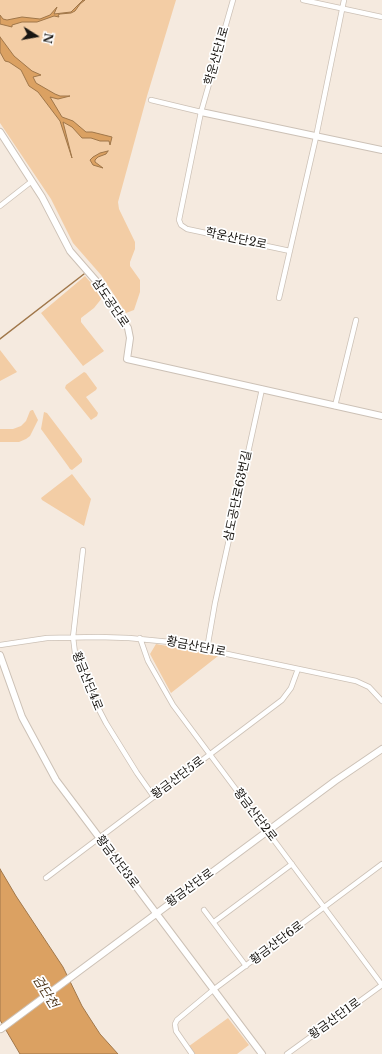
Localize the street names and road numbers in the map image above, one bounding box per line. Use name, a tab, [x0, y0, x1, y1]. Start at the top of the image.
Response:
street label: 학운산단1로	[202, 25, 232, 87]
street label: 학운산단2로	[204, 225, 268, 253]
street label: 삼도공단로	[89, 276, 131, 330]
street label: 삼도공단로63번길	[221, 449, 255, 543]
street label: 황금산단1로	[165, 634, 227, 660]
street label: 황금산단4로	[69, 649, 105, 713]
street label: 황금산단5로	[149, 754, 207, 802]
street label: 황금산단2로	[230, 786, 280, 844]
street label: 황금산단3로	[92, 833, 142, 891]
street label: 황금산단로	[163, 866, 217, 910]
street label: 황금산단6로	[248, 918, 306, 968]
street label: 황금산단1로	[306, 995, 364, 1043]

